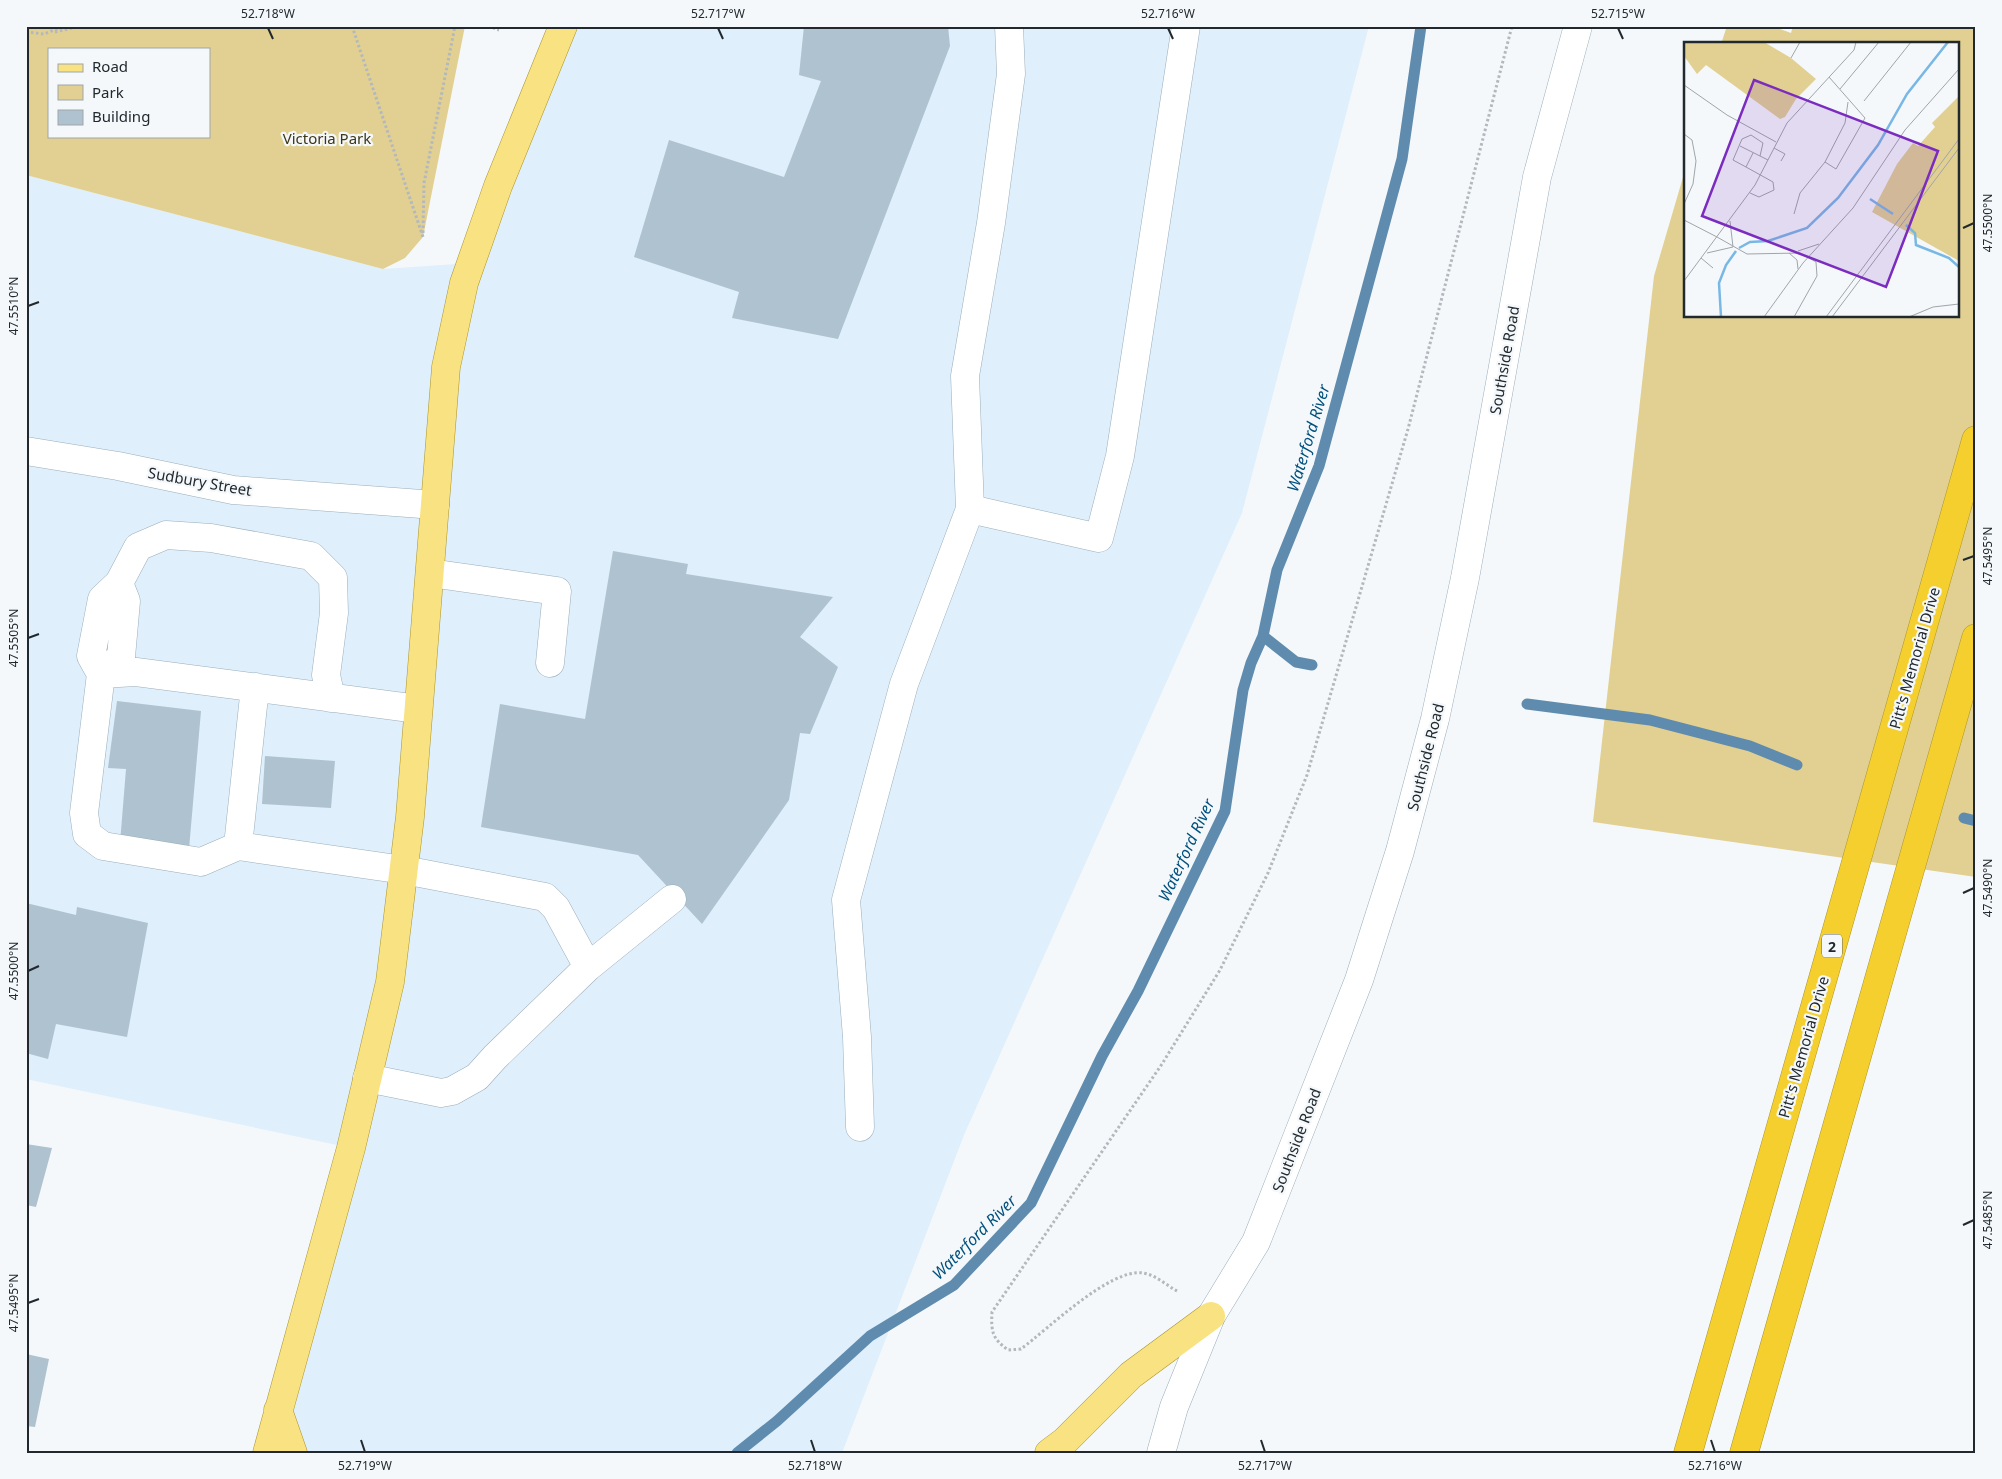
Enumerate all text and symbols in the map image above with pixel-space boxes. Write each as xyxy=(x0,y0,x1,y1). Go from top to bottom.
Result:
text: 52.718°W xyxy=(241,5,295,22)
text: 52.717°W xyxy=(691,5,745,22)
text: 52.716°W xyxy=(1141,5,1195,22)
text: 52.715°W xyxy=(1591,5,1645,22)
inset map xyxy=(1684,42,1960,318)
legend xyxy=(48,48,210,138)
text: Road xyxy=(92,56,128,76)
text: Park xyxy=(92,82,124,102)
text: Building xyxy=(92,106,150,126)
park label: Victoria Park xyxy=(283,128,371,148)
text: 47.5500°N xyxy=(1979,194,1996,252)
text: 47.5510°N xyxy=(5,277,22,335)
street label: Southside Road xyxy=(1485,304,1523,416)
water label: Waterford River xyxy=(1281,381,1335,494)
street label: Sudbury Street xyxy=(147,462,254,500)
text: 47.5495°N xyxy=(1979,527,1996,585)
street label: Pitt's Memorial Drive xyxy=(1884,585,1944,731)
text: 47.5505°N xyxy=(5,609,22,667)
street label: Southside Road xyxy=(1402,701,1448,813)
water label: Waterford River xyxy=(1153,795,1220,905)
text: 47.5490°N xyxy=(1979,859,1996,917)
road number: 2 xyxy=(1822,934,1842,958)
text: 47.5500°N xyxy=(5,942,22,1000)
street label: Pitt's Memorial Drive xyxy=(1773,974,1833,1120)
street label: Southside Road xyxy=(1267,1085,1325,1195)
water label: Waterford River xyxy=(927,1190,1021,1284)
text: 47.5485°N xyxy=(1979,1191,1996,1249)
text: 47.5495°N xyxy=(5,1274,22,1332)
text: 52.719°W xyxy=(338,1457,392,1474)
text: 52.718°W xyxy=(788,1457,842,1474)
text: 52.717°W xyxy=(1238,1457,1292,1474)
text: 52.716°W xyxy=(1688,1457,1742,1474)

